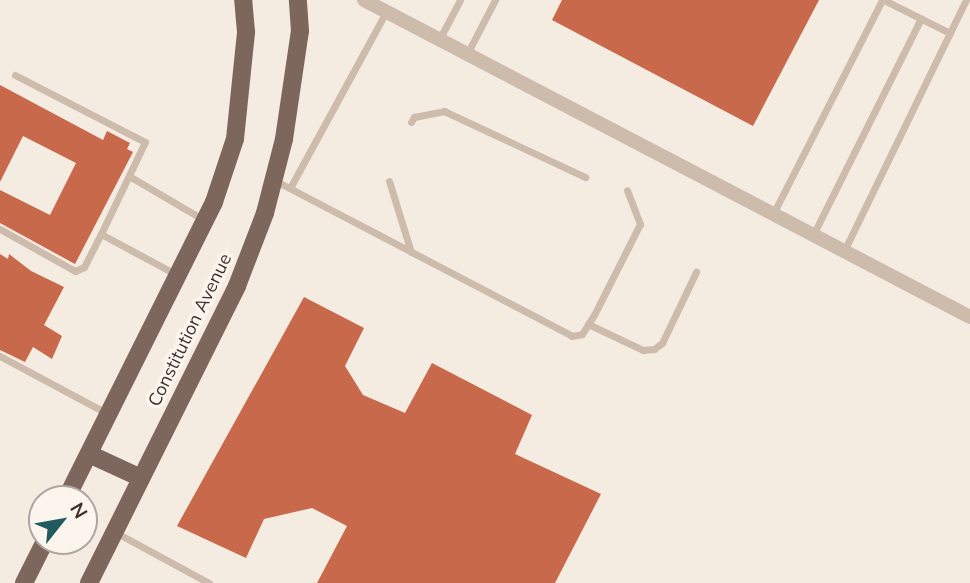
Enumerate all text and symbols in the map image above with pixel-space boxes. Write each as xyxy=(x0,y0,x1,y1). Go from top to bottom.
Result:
street label: Constitution Avenue xyxy=(144,250,236,410)
north arrow xyxy=(28,485,98,555)
text: N xyxy=(65,498,93,523)

